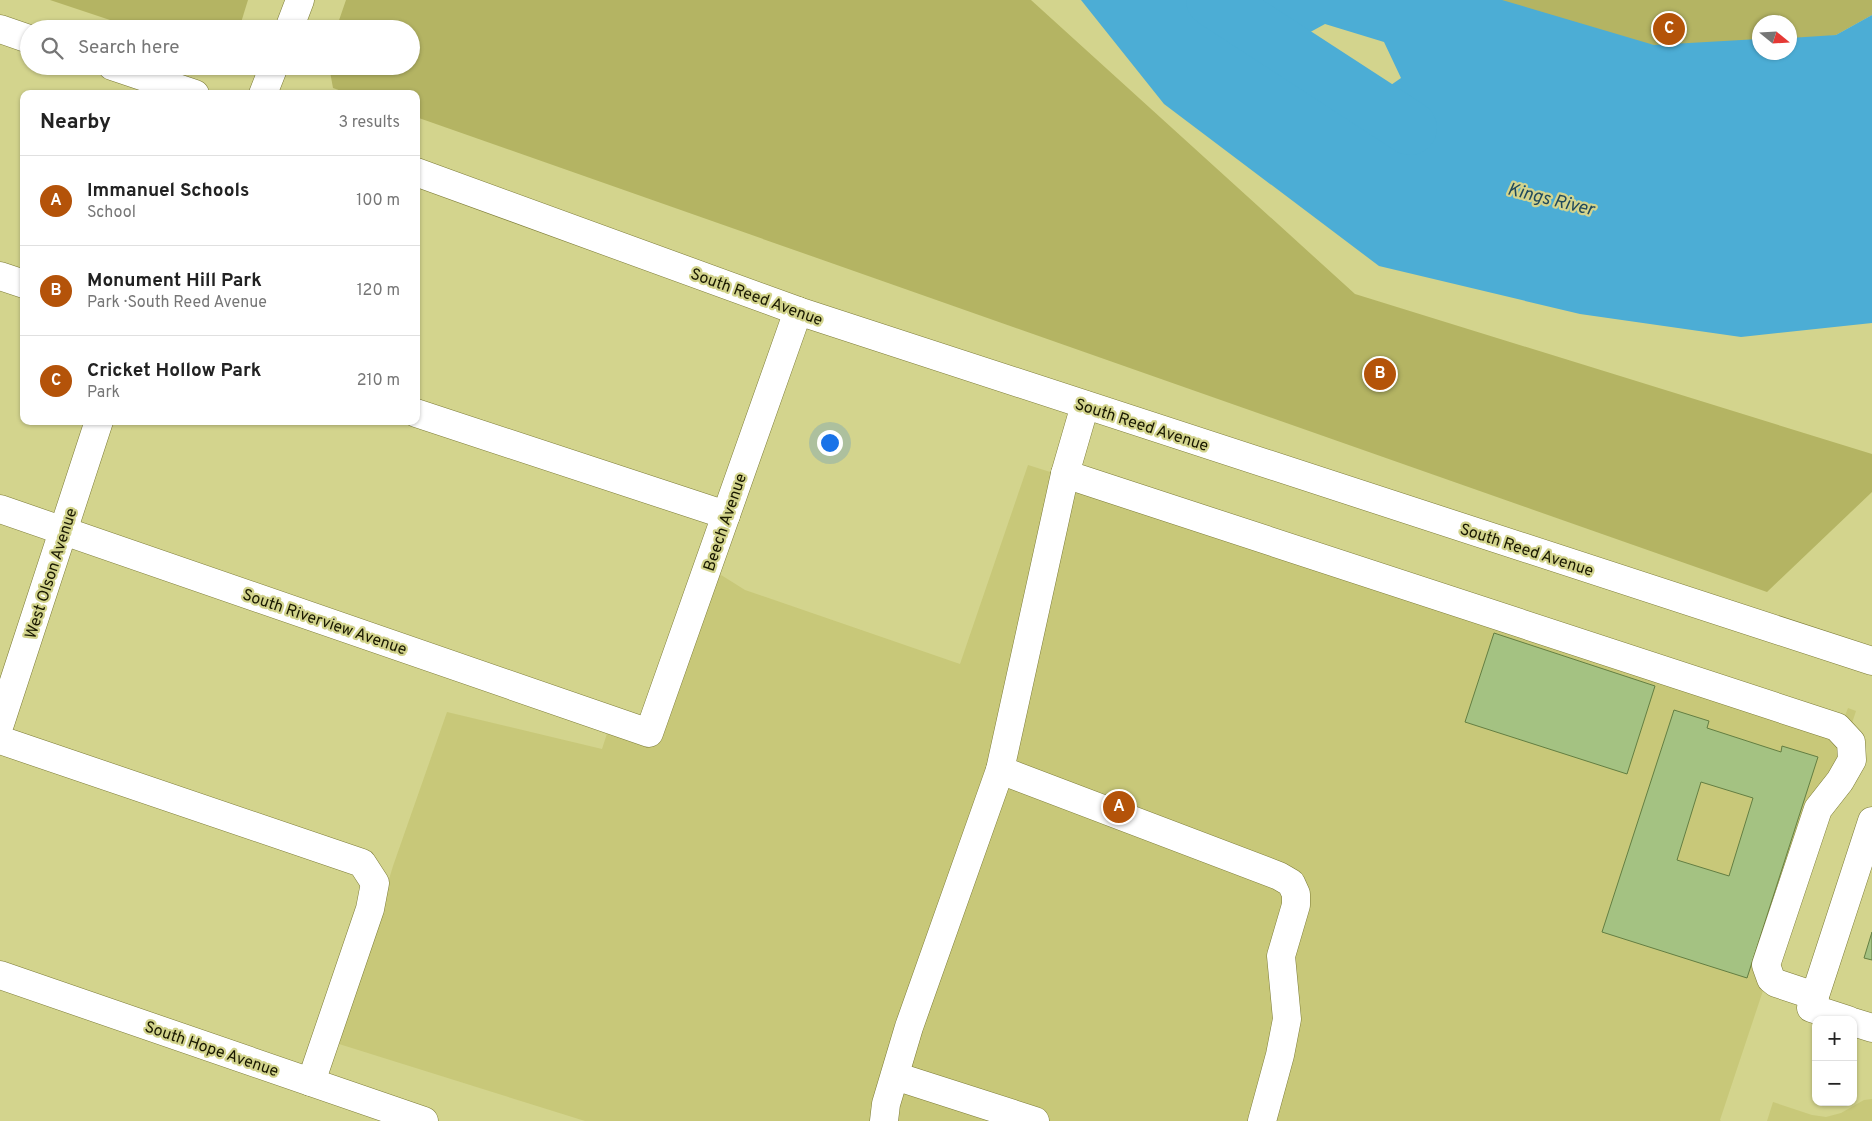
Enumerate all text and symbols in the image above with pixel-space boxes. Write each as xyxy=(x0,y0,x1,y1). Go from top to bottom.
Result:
pin: C xyxy=(1653,10,1685,48)
north arrow xyxy=(1752,15,1797,60)
search box xyxy=(20,20,420,75)
icon: search xyxy=(38,34,66,62)
text: Search here xyxy=(78,36,180,60)
text: Nearby xyxy=(40,109,111,136)
text: 3 results xyxy=(338,113,400,133)
text: Immanuel Schools xyxy=(87,179,249,203)
water label: Kings River xyxy=(1505,179,1598,223)
text: A xyxy=(50,191,62,211)
text: 100 m xyxy=(356,191,400,211)
text: School xyxy=(87,203,136,223)
street label: South Reed Avenue xyxy=(687,265,825,331)
text: Monument Hill Park xyxy=(87,269,262,293)
text: B xyxy=(50,281,62,301)
text: 120 m xyxy=(357,281,400,301)
text: Park · South Reed Avenue xyxy=(87,293,267,313)
pin: B xyxy=(1364,355,1396,393)
text: Cricket Hollow Park xyxy=(87,359,261,383)
text: C xyxy=(51,371,61,391)
text: 210 m xyxy=(357,371,400,391)
text: Park xyxy=(87,383,120,403)
street label: South Reed Avenue xyxy=(1072,395,1211,457)
your location xyxy=(817,430,843,456)
street label: Beech Avenue xyxy=(700,471,752,574)
street label: West Olson Avenue xyxy=(21,506,82,642)
street label: South Reed Avenue xyxy=(1457,520,1596,582)
street label: South Riverview Avenue xyxy=(240,585,409,660)
pin: A xyxy=(1103,788,1135,826)
map controls xyxy=(1812,1016,1857,1106)
button: + xyxy=(1812,1016,1857,1061)
street label: South Hope Avenue xyxy=(142,1018,281,1082)
button: − xyxy=(1812,1061,1857,1106)

